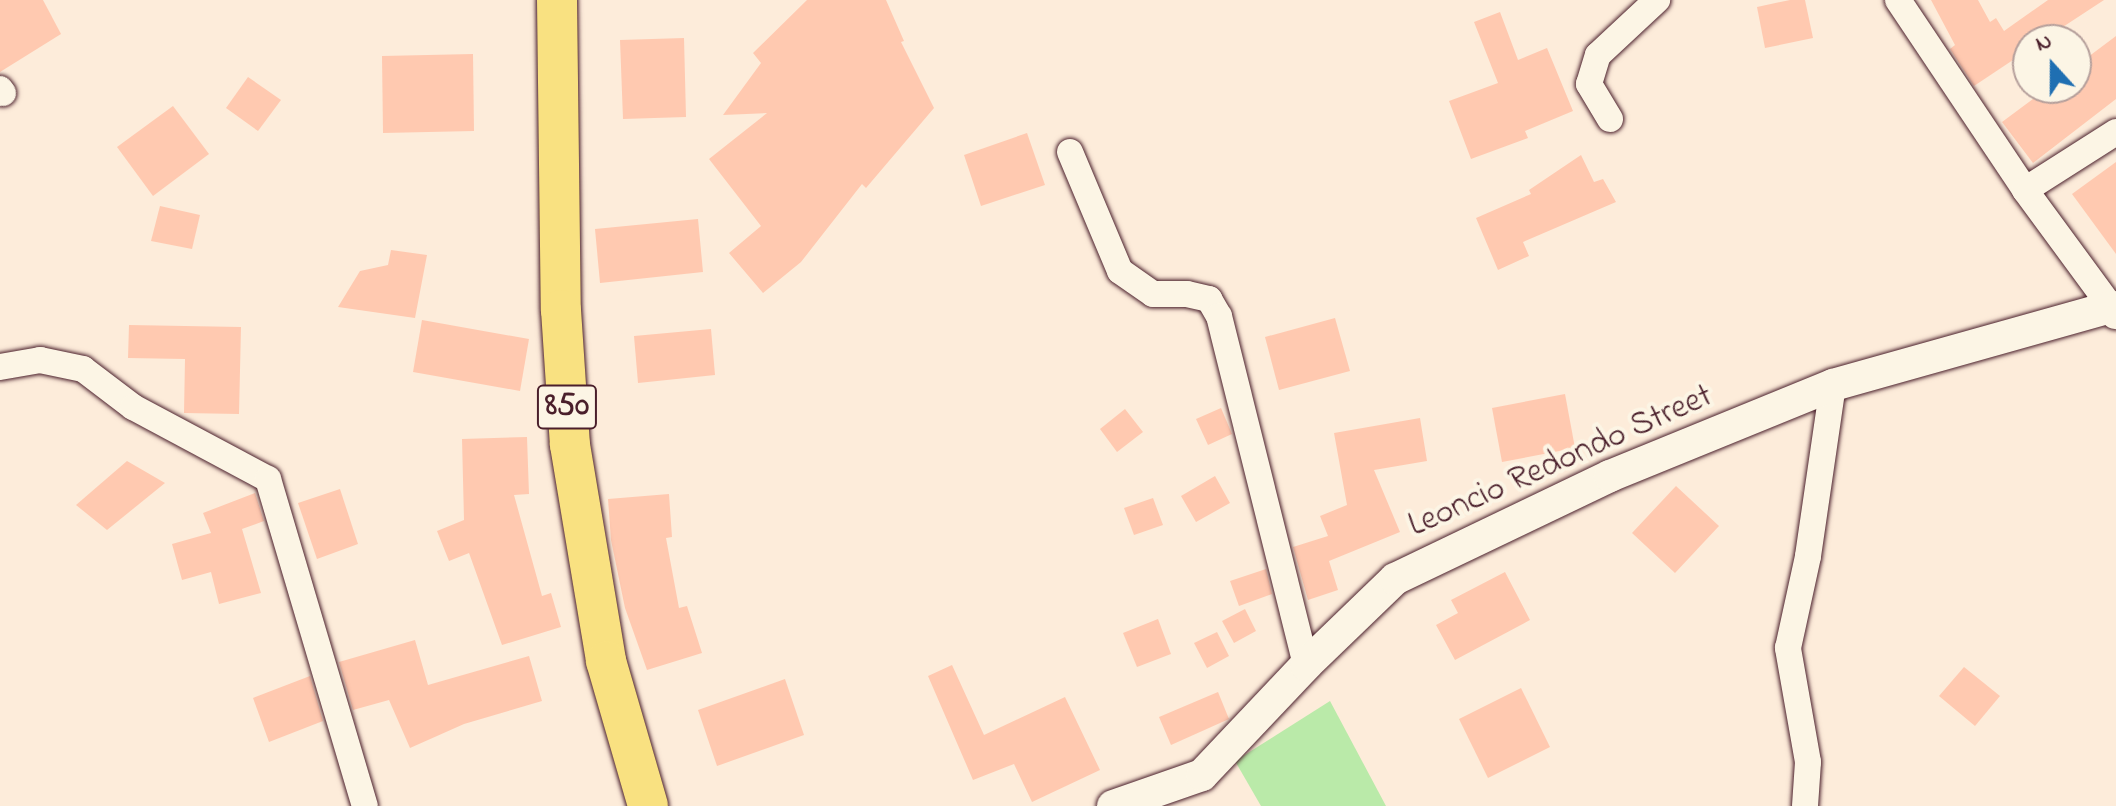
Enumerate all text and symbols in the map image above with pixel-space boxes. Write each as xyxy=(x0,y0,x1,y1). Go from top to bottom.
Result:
north arrow xyxy=(2012,24,2092,104)
text: N xyxy=(2031,26,2057,61)
street label: Leoncio Redondo Street xyxy=(1403,377,1719,547)
road number: 850 xyxy=(535,379,599,435)

